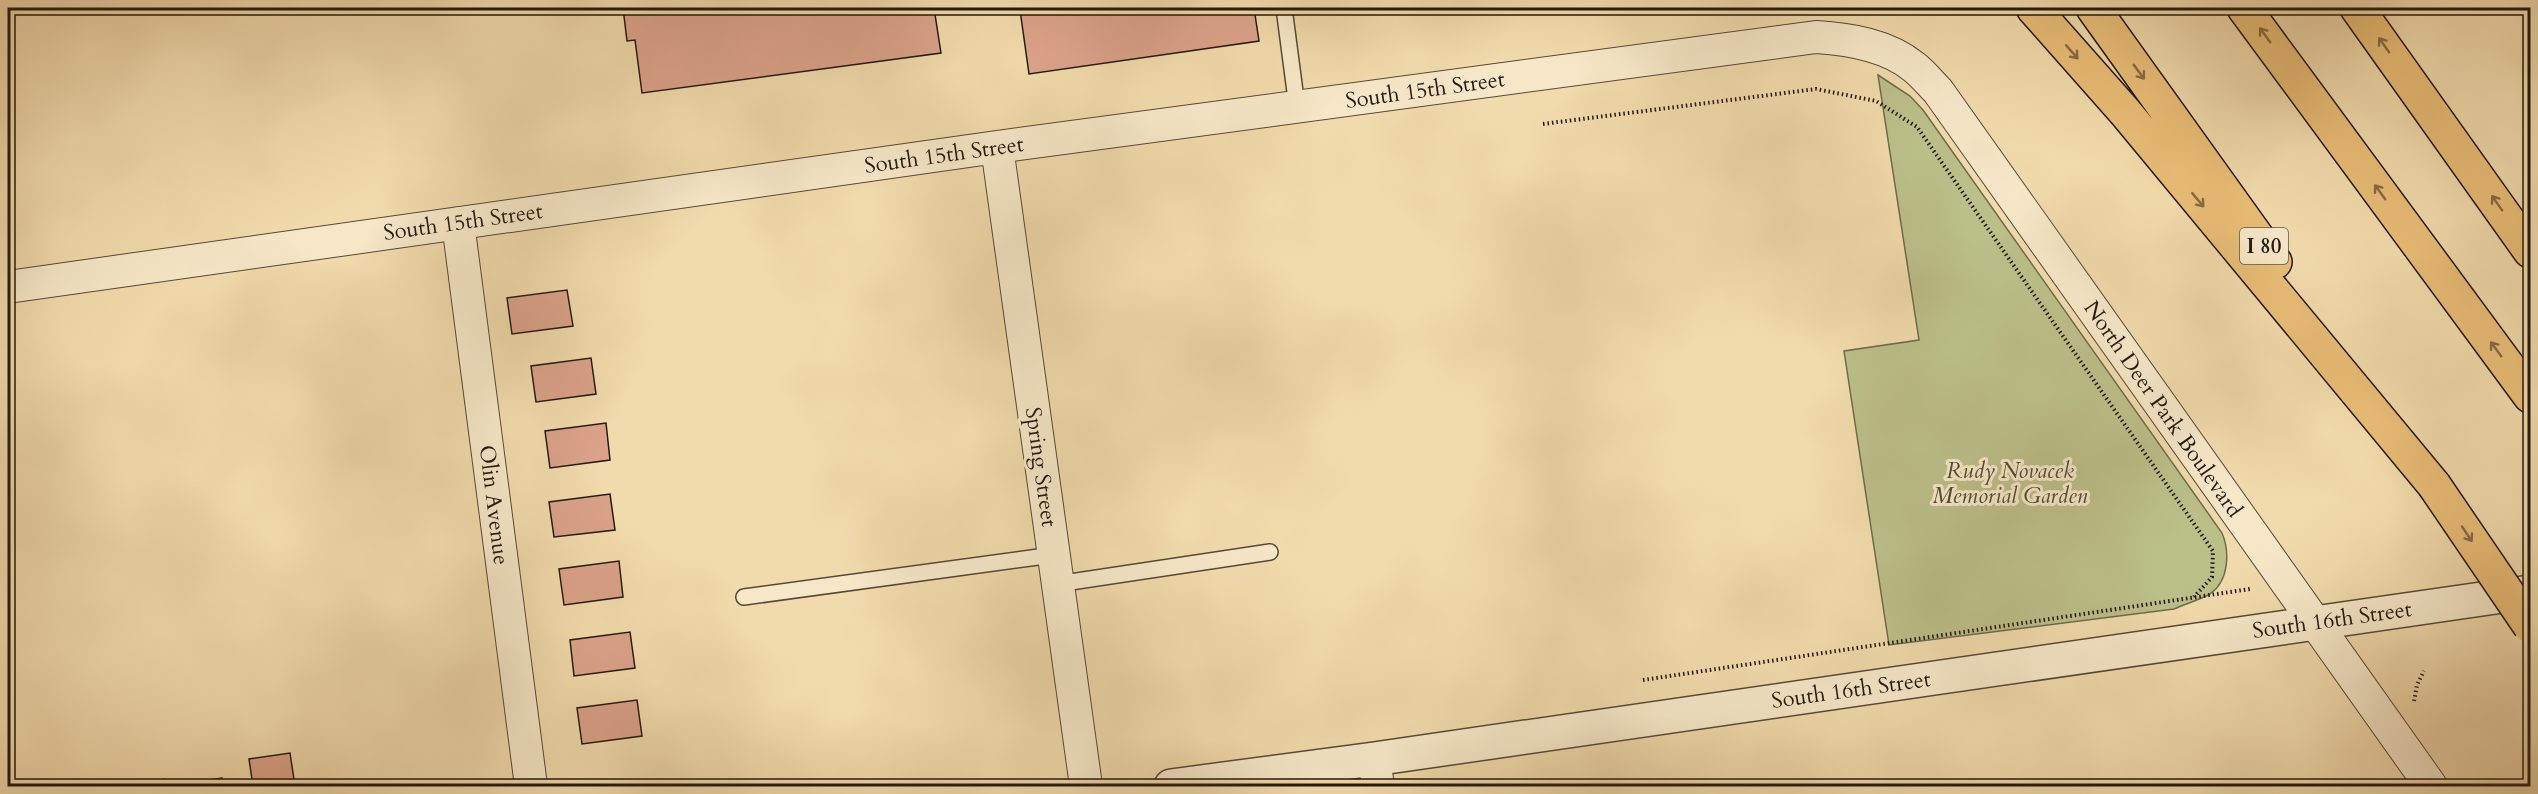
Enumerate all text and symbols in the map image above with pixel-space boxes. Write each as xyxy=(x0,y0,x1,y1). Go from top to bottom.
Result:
one-way arrow xyxy=(2258,27,2271,43)
one-way arrow xyxy=(2377,37,2390,53)
one-way arrow xyxy=(2065,44,2079,59)
street label: South 15th Street xyxy=(1344,64,1507,116)
one-way arrow xyxy=(2133,64,2145,80)
street label: South 15th Street xyxy=(863,129,1026,181)
one-way arrow xyxy=(2374,184,2387,200)
one-way arrow xyxy=(2191,192,2205,207)
street label: South 15th Street xyxy=(382,196,545,248)
one-way arrow xyxy=(2491,196,2503,212)
road number: I 80 xyxy=(2240,228,2288,264)
street label: North Deer Park Boulevard xyxy=(2077,295,2250,524)
one-way arrow xyxy=(2490,341,2502,357)
street label: Spring Street xyxy=(1018,405,1064,529)
street label: Olin Avenue xyxy=(472,443,516,567)
park label: Rudy Novacek Memorial Garden xyxy=(1932,456,2088,511)
one-way arrow xyxy=(2461,525,2473,541)
street label: South 16th Street xyxy=(2251,594,2414,646)
street label: South 16th Street xyxy=(1770,664,1933,716)

